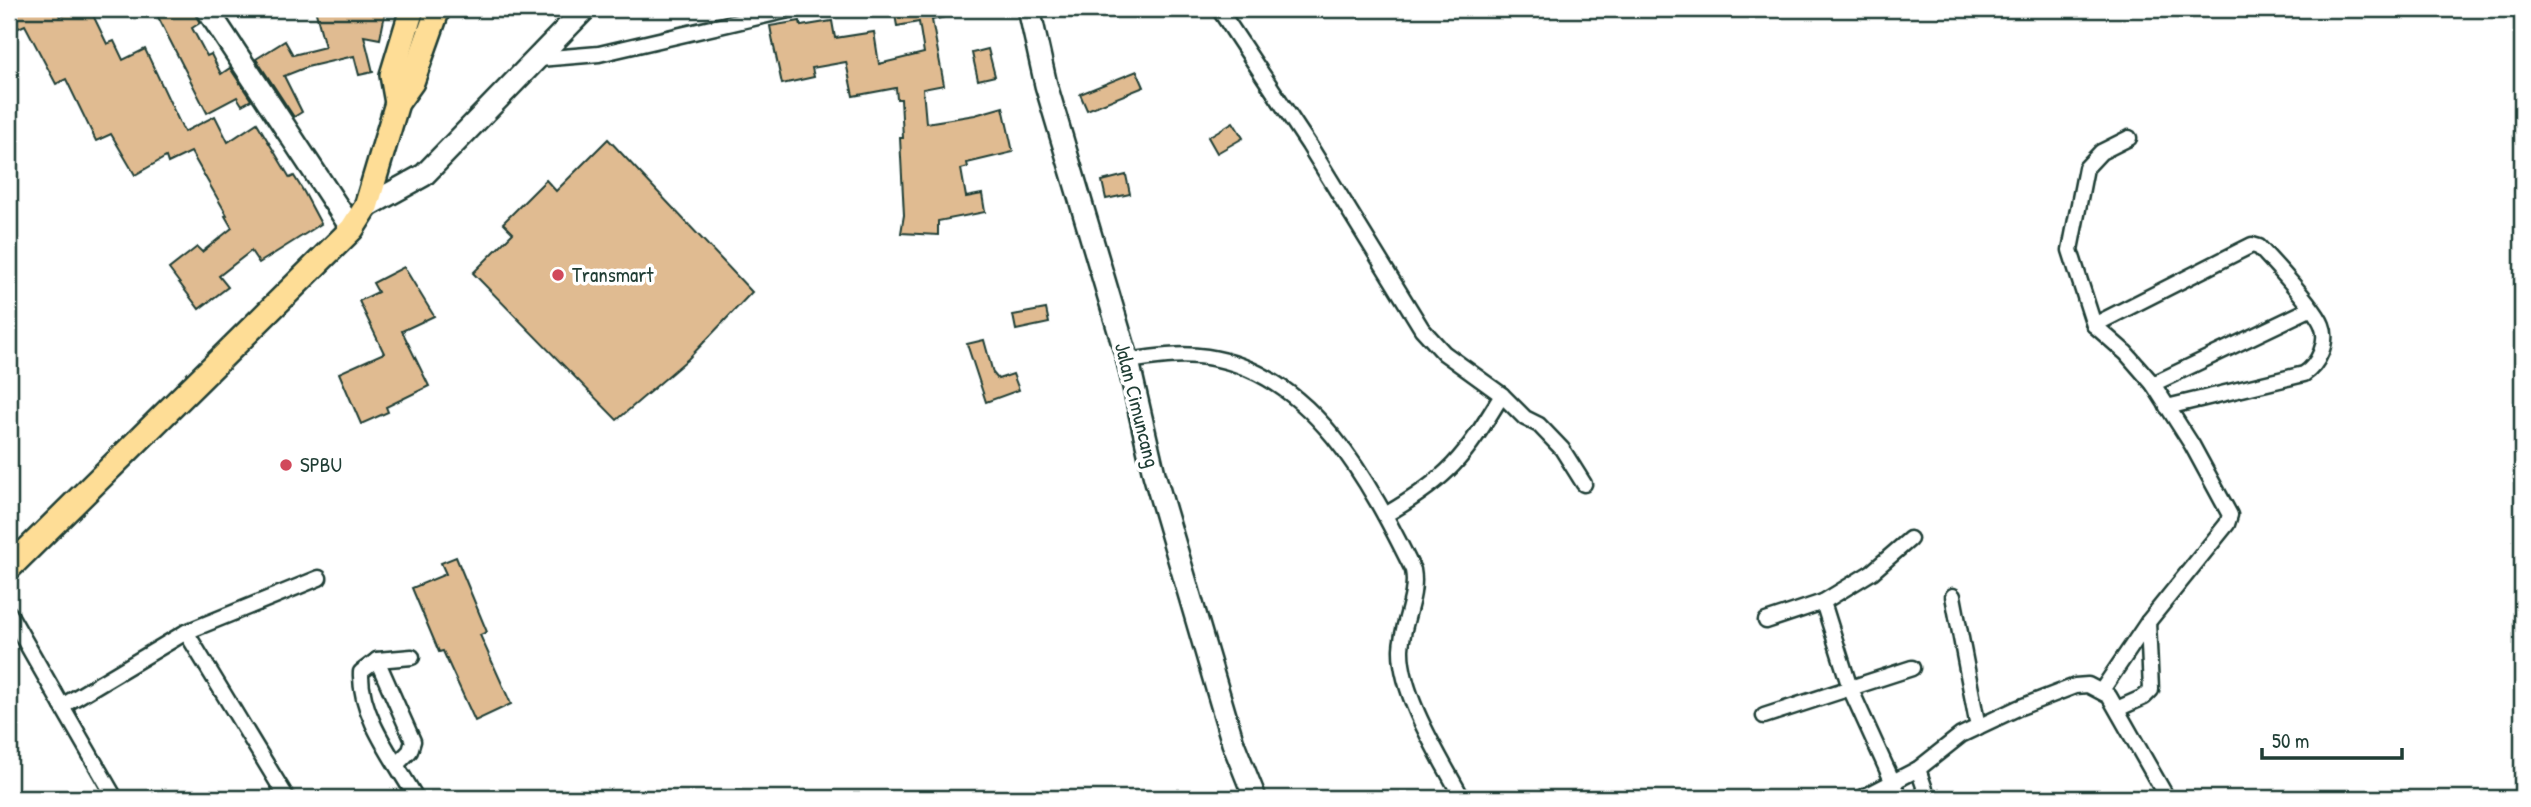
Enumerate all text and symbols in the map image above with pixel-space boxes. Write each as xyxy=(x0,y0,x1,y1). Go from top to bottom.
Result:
place label: Transmart xyxy=(572,260,654,289)
marker: Transmart xyxy=(550,267,566,283)
street label: Jalan Cimuncang xyxy=(1108,339,1167,470)
place label: SPBU xyxy=(300,450,342,479)
marker: SPBU xyxy=(278,457,294,473)
scale bar xyxy=(2262,716,2402,760)
text: 50 m xyxy=(2272,726,2309,755)

